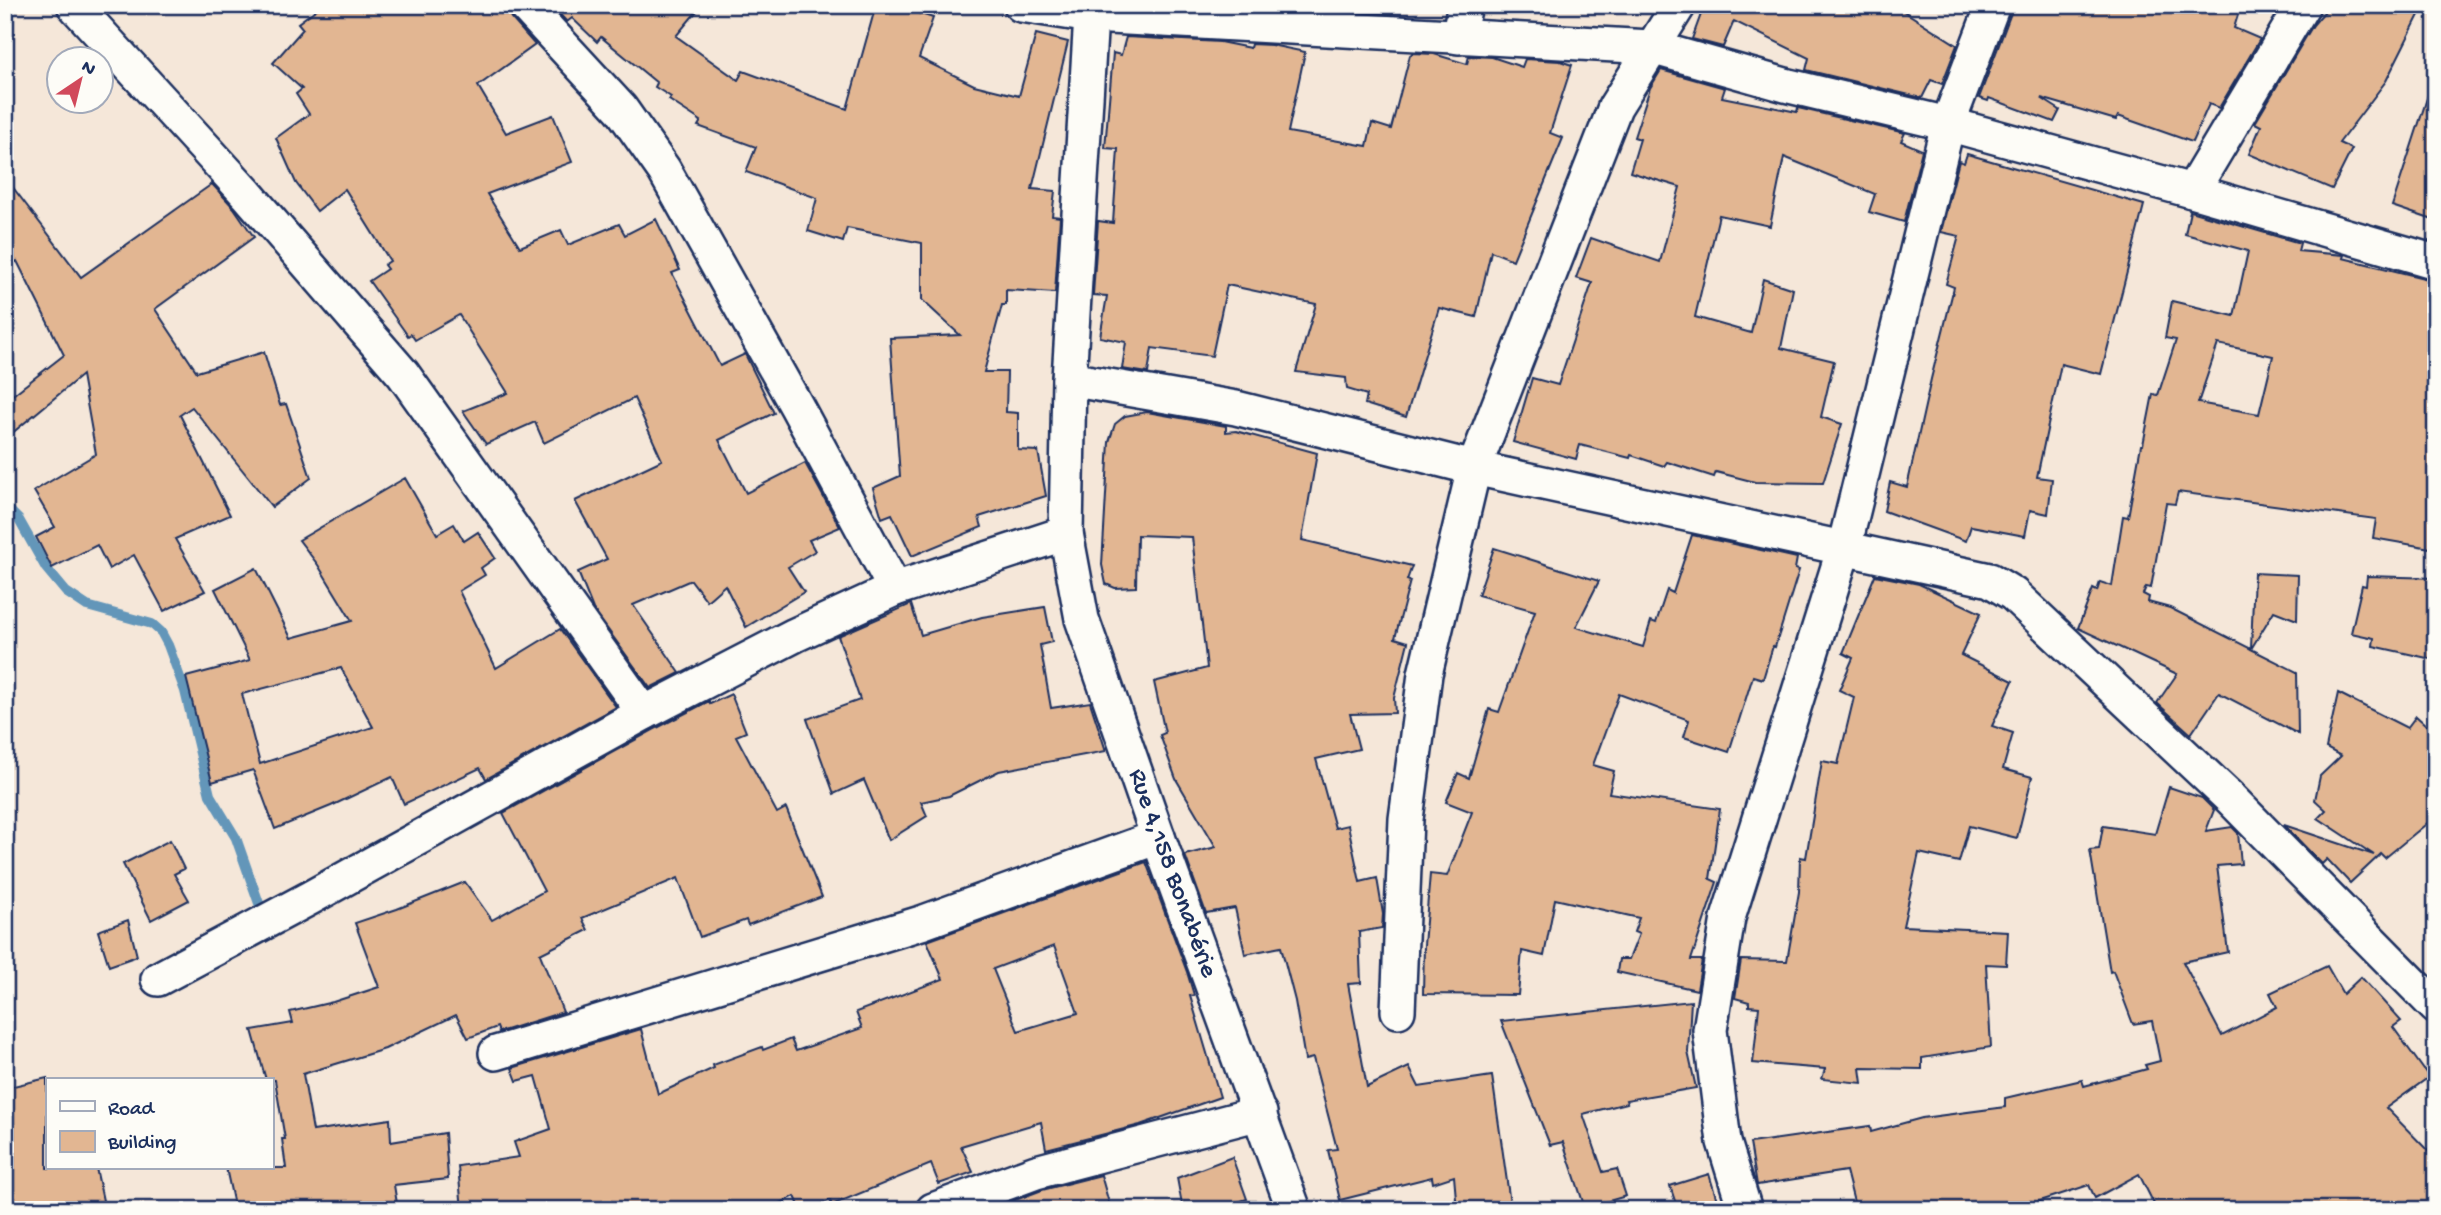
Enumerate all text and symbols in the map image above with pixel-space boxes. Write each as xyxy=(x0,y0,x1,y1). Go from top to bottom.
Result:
north arrow xyxy=(46,46,116,116)
text: N xyxy=(76,56,99,82)
street label: Rue 4,158 Bonabérie xyxy=(1120,765,1224,983)
legend xyxy=(46,1078,273,1170)
text: Road xyxy=(108,1098,156,1123)
text: Building xyxy=(107,1132,177,1157)

